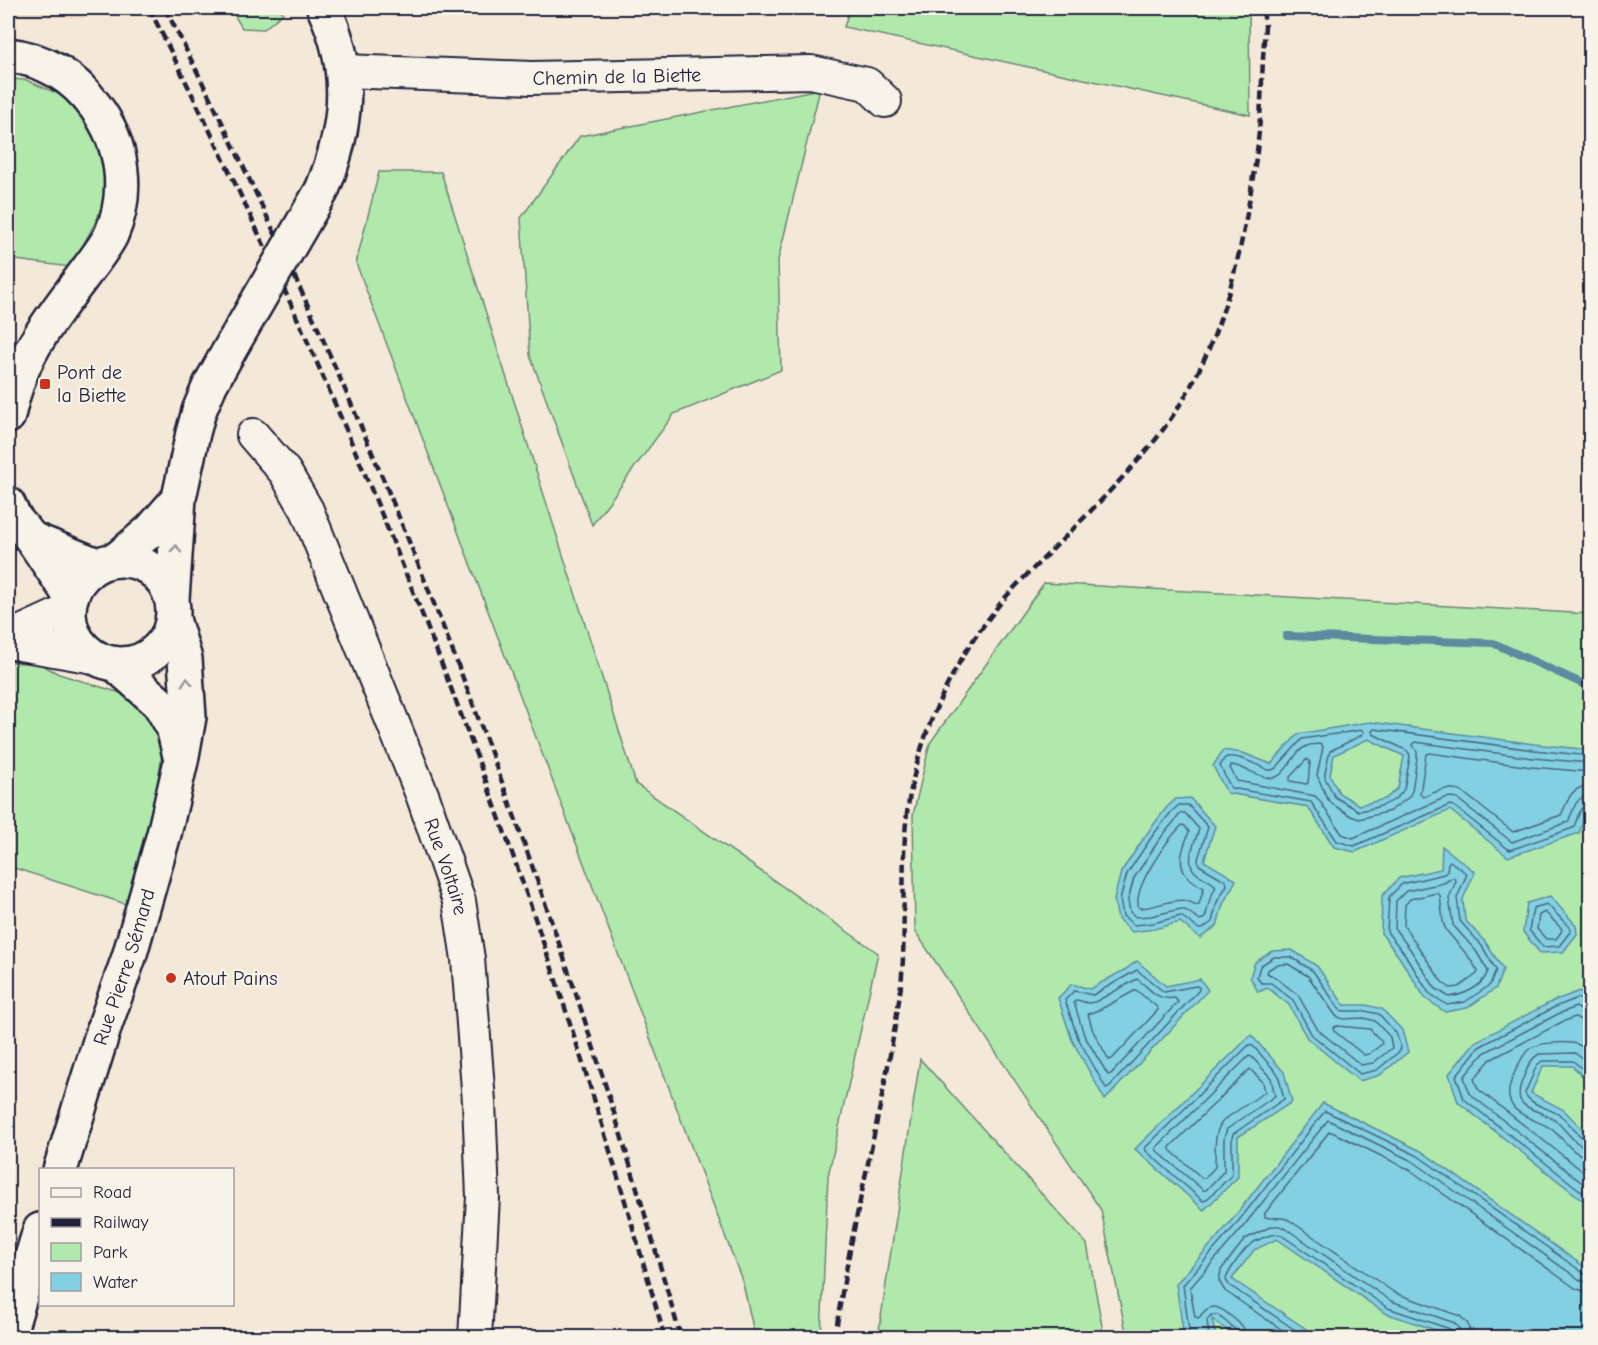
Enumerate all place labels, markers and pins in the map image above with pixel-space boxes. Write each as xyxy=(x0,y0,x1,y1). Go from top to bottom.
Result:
place label: Pont de la Biette xyxy=(57,361,126,407)
marker: Pont de la Biette xyxy=(38,377,52,391)
place label: Atout Pains xyxy=(183,967,278,990)
marker: Atout Pains xyxy=(164,971,178,985)

